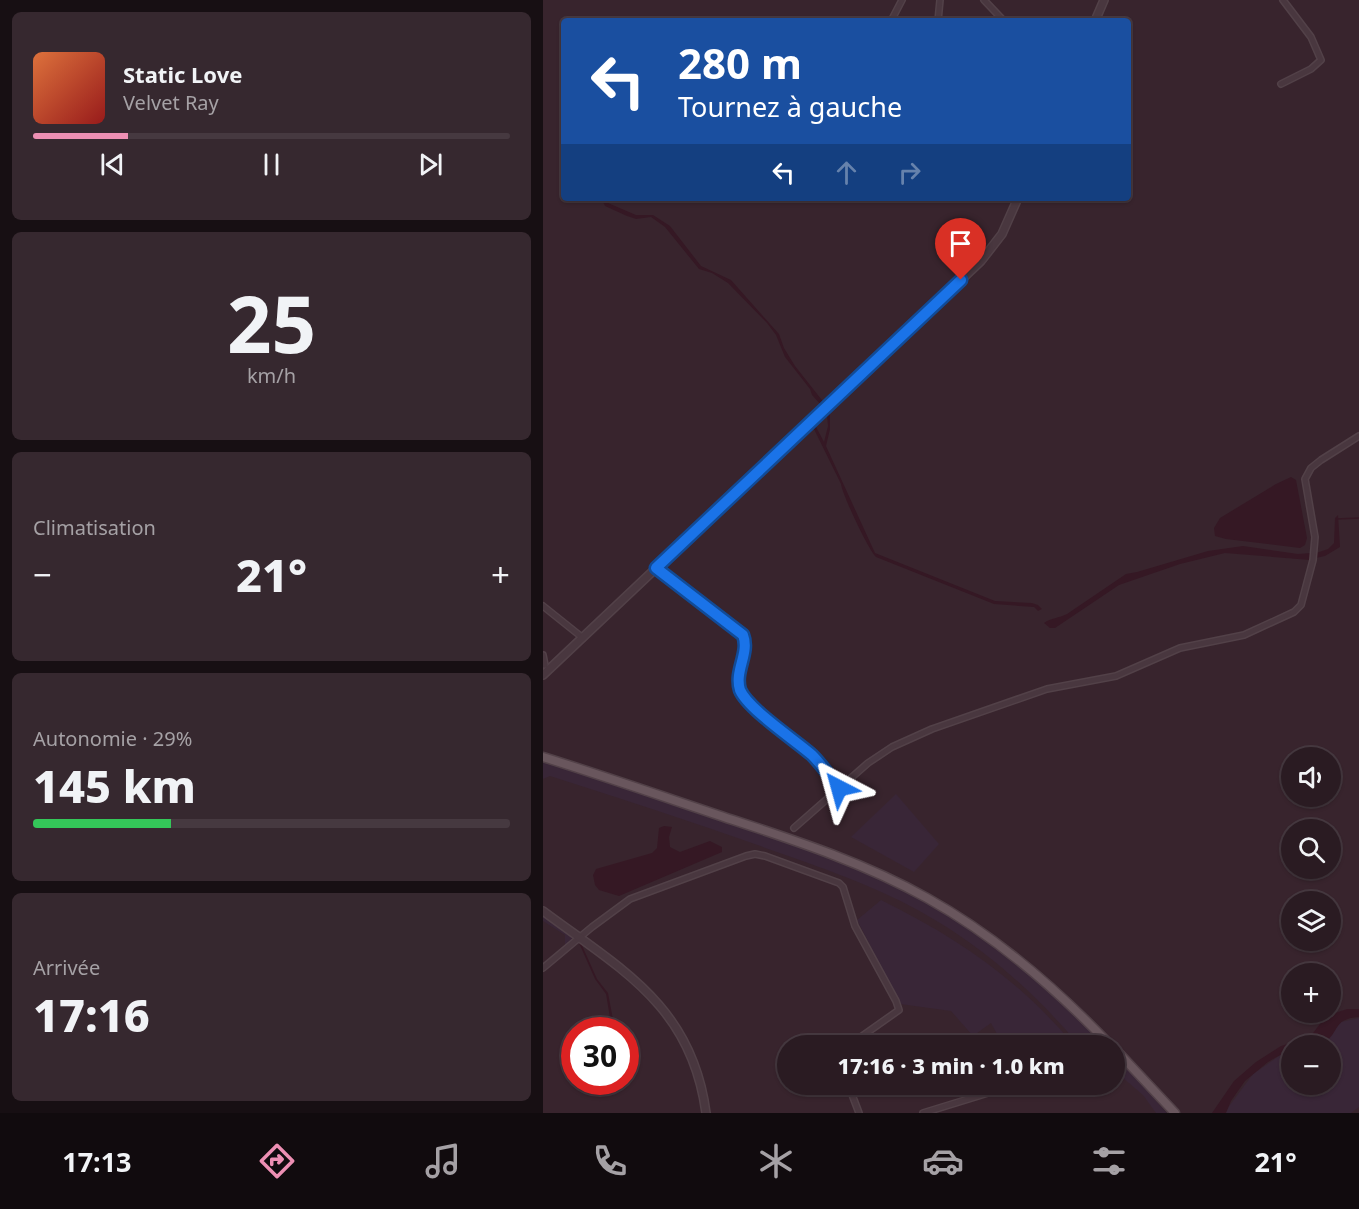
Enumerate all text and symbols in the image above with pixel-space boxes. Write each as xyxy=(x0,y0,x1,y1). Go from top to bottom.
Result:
text: 280 m xyxy=(678,34,802,91)
icon: left xyxy=(579,42,657,120)
text: Static Love xyxy=(123,59,242,89)
text: Tournez à gauche xyxy=(678,88,902,125)
text: Velvet Ray xyxy=(123,89,219,116)
icon: previous xyxy=(96,148,129,181)
icon: pause xyxy=(255,148,288,181)
icon: next xyxy=(414,148,447,181)
icon: left xyxy=(767,156,800,189)
icon: ahead xyxy=(830,156,863,189)
icon: right xyxy=(893,156,926,189)
pin xyxy=(935,218,986,280)
icon: arrive xyxy=(944,227,977,260)
text: 25 xyxy=(227,270,316,376)
text: km/h xyxy=(247,362,296,389)
text: Climatisation xyxy=(33,514,156,541)
text: 21° xyxy=(236,544,307,605)
text: − xyxy=(33,552,52,597)
text: + xyxy=(491,552,510,597)
text: Autonomie · 29% xyxy=(33,725,192,752)
map controls xyxy=(1281,747,1341,1095)
button: sound xyxy=(1281,747,1341,807)
text: 145 km xyxy=(33,755,196,816)
position arrow xyxy=(807,756,871,820)
button: search xyxy=(1281,819,1341,879)
button: layers xyxy=(1281,891,1341,951)
text: Arrivée xyxy=(33,954,100,981)
button: + xyxy=(1281,963,1341,1023)
text: 17:16 xyxy=(33,984,150,1045)
speed limit sign: 30 xyxy=(561,1017,639,1095)
button: − xyxy=(1281,1035,1341,1095)
text: 17:16 · 3 min · 1.0 km xyxy=(837,1050,1065,1080)
icon: directions xyxy=(256,1140,298,1182)
icon: music xyxy=(422,1140,464,1182)
icon: phone xyxy=(589,1140,631,1182)
icon: climate xyxy=(755,1140,797,1182)
icon: car xyxy=(922,1140,964,1182)
icon: filters xyxy=(1088,1140,1130,1182)
text: 17:13 xyxy=(62,1143,132,1180)
text: 21° xyxy=(1254,1143,1297,1180)

